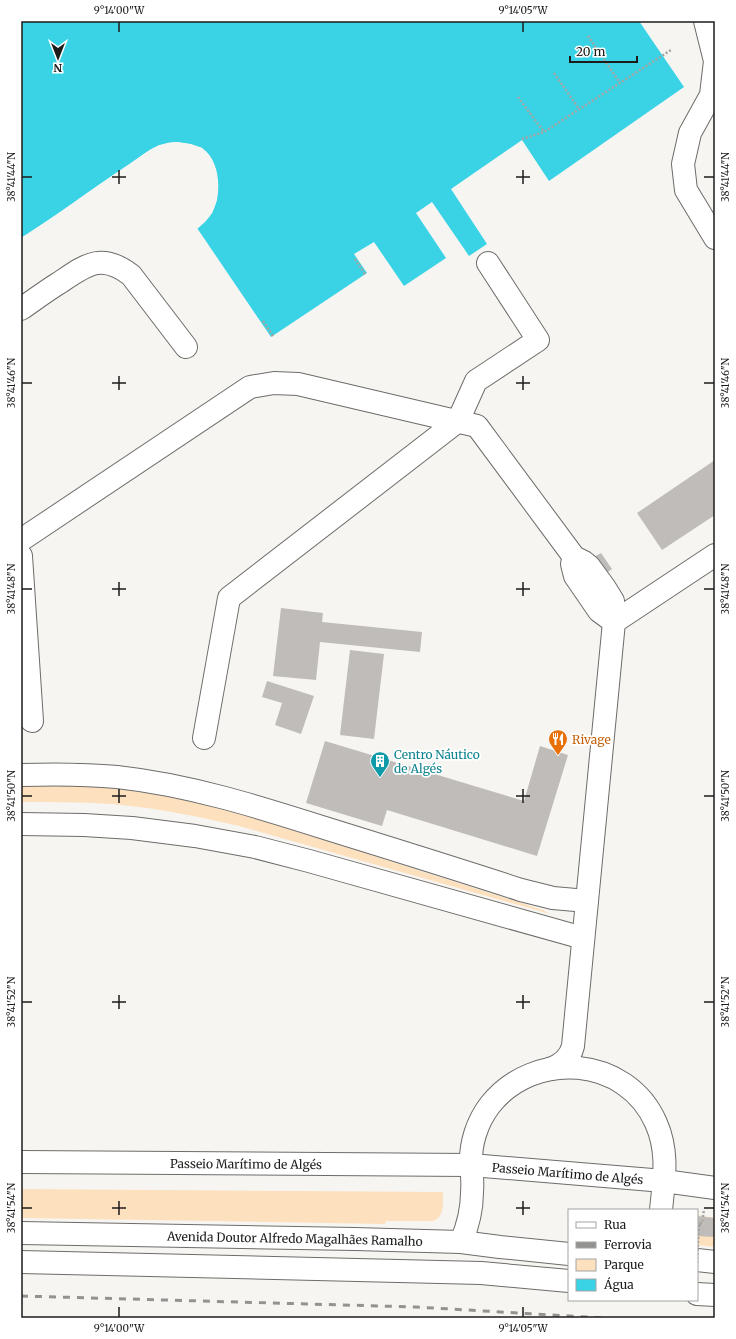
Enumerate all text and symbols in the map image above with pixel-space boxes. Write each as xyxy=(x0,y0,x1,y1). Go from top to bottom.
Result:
text: 9°14'00"W xyxy=(94,4,145,17)
text: 9°14'05"W xyxy=(498,4,549,17)
north arrow xyxy=(38,38,78,78)
scale bar xyxy=(570,38,637,64)
text: 20 m xyxy=(576,44,605,59)
text: N xyxy=(53,61,62,75)
text: 38°41'44"N xyxy=(5,152,18,202)
text: 38°41'44"N xyxy=(719,152,732,202)
text: 38°41'46"N xyxy=(5,358,18,408)
text: 38°41'46"N xyxy=(719,358,732,408)
text: 38°41'48"N xyxy=(5,563,18,614)
text: 38°41'48"N xyxy=(719,563,732,614)
restaurant icon: Rivage xyxy=(547,728,569,756)
place label: Rivage xyxy=(572,732,611,747)
place label: Centro Náutico de Algés xyxy=(394,747,480,776)
building icon: Centro Náutico de Algés xyxy=(369,750,391,778)
text: 38°41'50"N xyxy=(5,770,18,822)
text: 38°41'50"N xyxy=(719,770,732,822)
text: 38°41'52"N xyxy=(5,976,18,1027)
text: 38°41'52"N xyxy=(719,976,732,1027)
street label: Passeio Marítimo de Algés xyxy=(170,1155,322,1172)
street label: Passeio Marítimo de Algés xyxy=(491,1159,644,1187)
text: 38°41'54"N xyxy=(5,1182,18,1233)
text: 38°41'54"N xyxy=(719,1182,732,1233)
legend xyxy=(568,1209,698,1301)
text: Rua xyxy=(604,1217,627,1232)
street label: Avenida Doutor Alfredo Magalhães Ramalho xyxy=(166,1228,423,1248)
text: Ferrovia xyxy=(604,1237,652,1252)
text: Parque xyxy=(604,1257,644,1272)
text: Água xyxy=(603,1277,634,1292)
text: 9°14'00"W xyxy=(94,1322,145,1335)
text: 9°14'05"W xyxy=(498,1322,549,1335)

